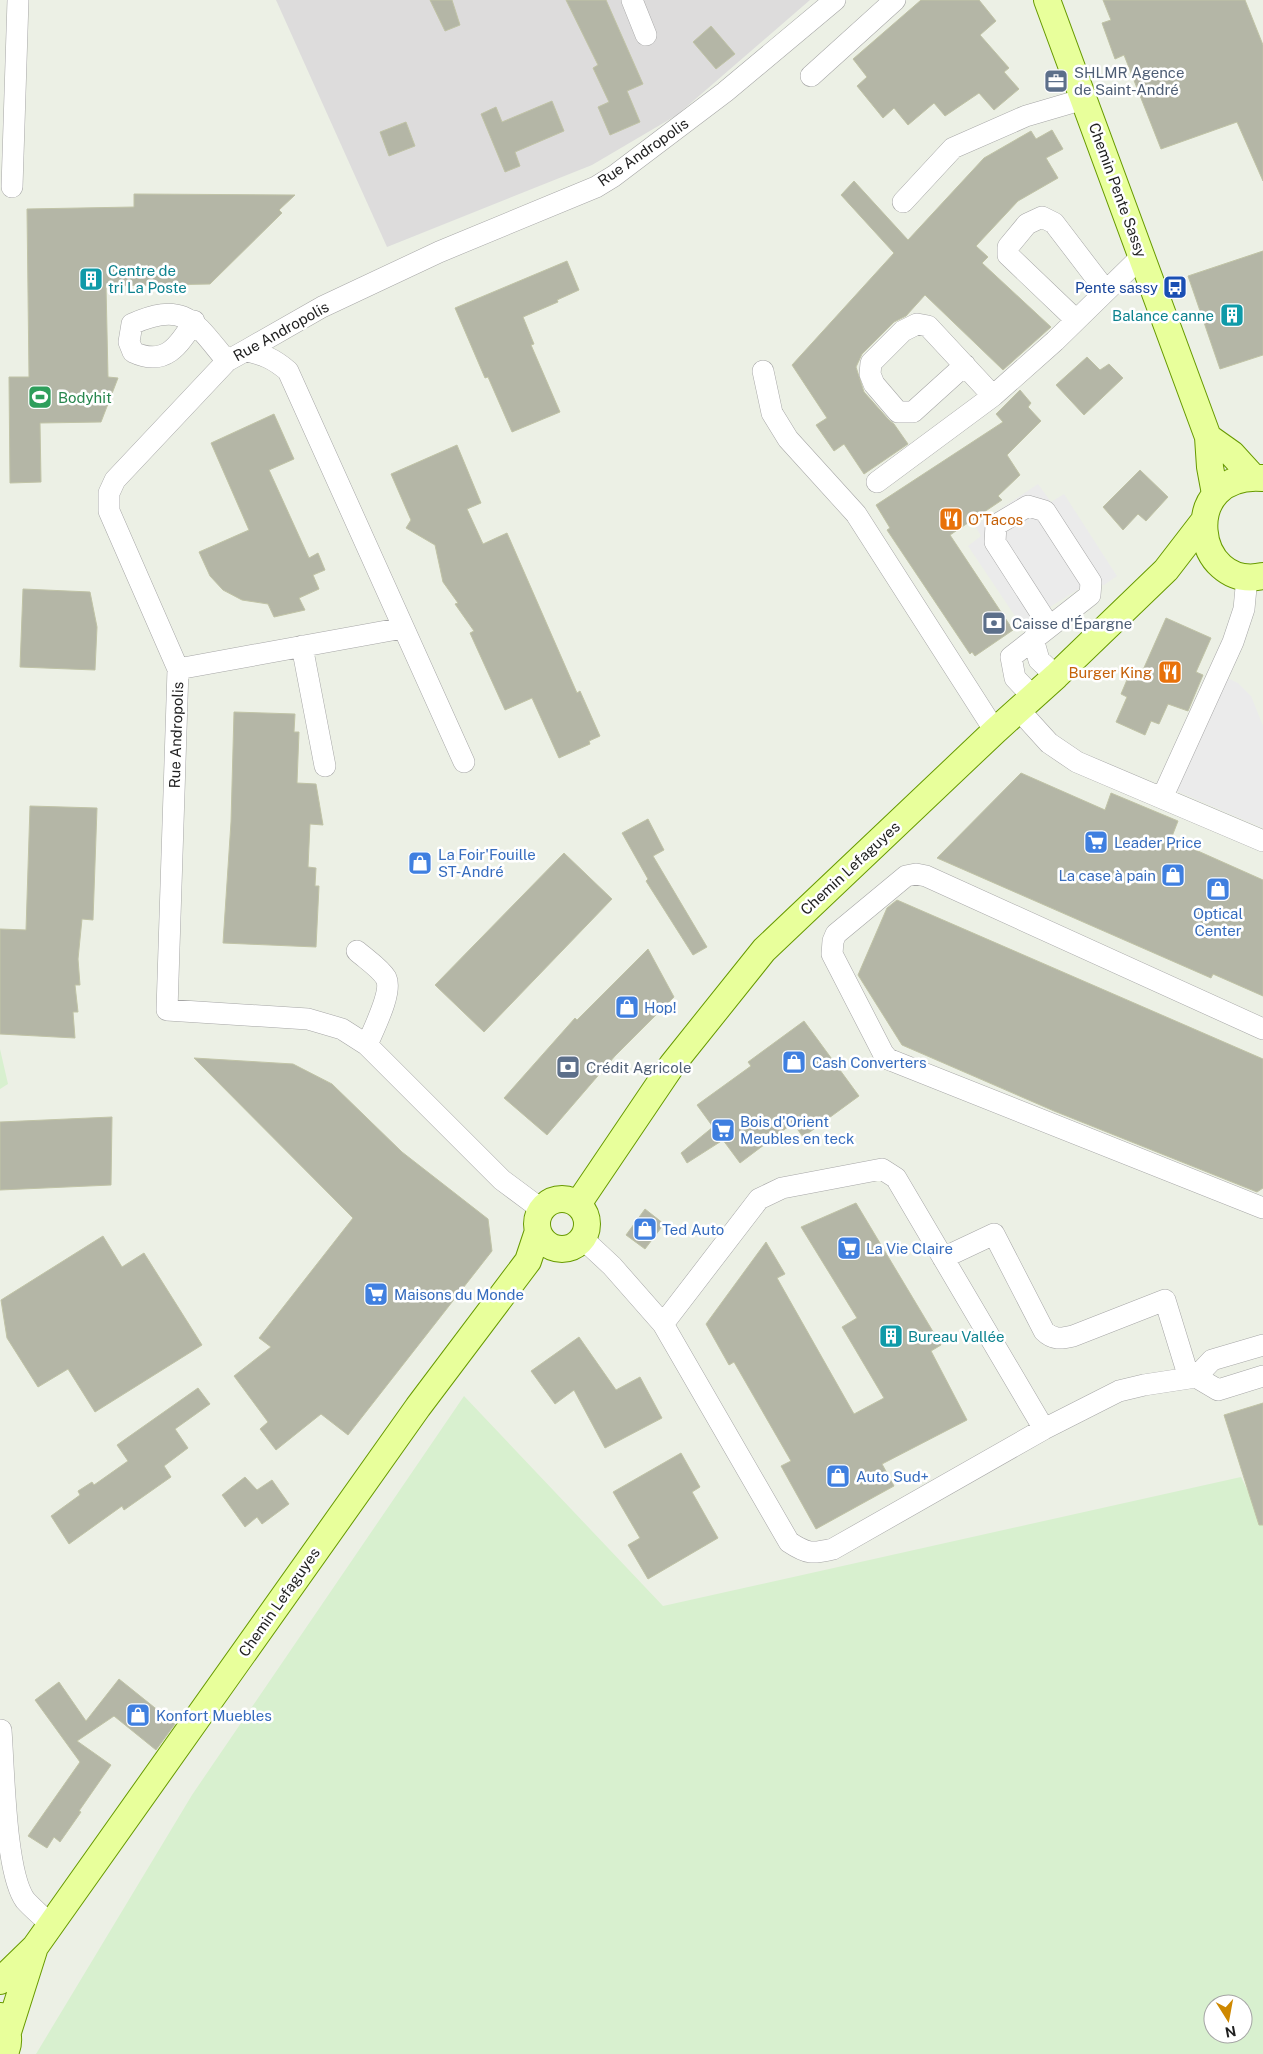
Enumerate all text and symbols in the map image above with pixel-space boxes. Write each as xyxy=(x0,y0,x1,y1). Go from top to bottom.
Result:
place label: SHLMR Agence de Saint-André xyxy=(1074,64,1184,98)
office icon: SHLMR Agence de Saint-André xyxy=(1043,68,1069,94)
street label: Rue Andropolis xyxy=(594,114,692,190)
street label: Chemin Pente Sassy xyxy=(1086,120,1150,260)
place label: Centre de tri La Poste xyxy=(108,262,187,296)
building icon: Centre de tri La Poste xyxy=(78,266,104,292)
bus stop icon: Pente sassy xyxy=(1162,274,1188,300)
place label: Pente sassy xyxy=(1075,279,1158,296)
street label: Rue Andropolis xyxy=(230,298,332,364)
building icon: Balance canne xyxy=(1219,302,1245,328)
place label: Balance canne xyxy=(1112,307,1214,324)
sports icon: Bodyhit xyxy=(27,384,53,410)
place label: Bodyhit xyxy=(58,389,112,406)
restaurant icon: O'Tacos xyxy=(938,506,964,532)
place label: O'Tacos xyxy=(968,511,1023,528)
bank icon: Caisse d'Épargne xyxy=(981,610,1007,636)
place label: Caisse d'Épargne xyxy=(1012,615,1132,632)
restaurant icon: Burger King xyxy=(1157,659,1183,685)
place label: Burger King xyxy=(1068,664,1152,681)
street label: Rue Andropolis xyxy=(166,681,186,789)
street label: Chemin Lefaguyes xyxy=(797,818,903,918)
supermarket icon: Leader Price xyxy=(1083,829,1109,855)
place label: Leader Price xyxy=(1114,834,1202,851)
place label: La Foir'Fouille ST-André xyxy=(438,846,536,880)
shop icon: La Foir'Fouille ST-André xyxy=(407,850,433,876)
shop icon: La case à pain xyxy=(1160,862,1186,888)
place label: La case à pain xyxy=(1058,867,1156,884)
shop icon: Optical Center xyxy=(1205,876,1231,902)
place label: Optical Center xyxy=(1193,905,1243,939)
shop icon: Hop! xyxy=(614,994,640,1020)
place label: Hop! xyxy=(644,999,677,1016)
shop icon: Cash Converters xyxy=(781,1049,807,1075)
bank icon: Crédit Agricole xyxy=(555,1054,581,1080)
place label: Cash Converters xyxy=(812,1054,927,1071)
place label: Crédit Agricole xyxy=(586,1059,691,1076)
place label: Bois d'Orient Meubles en teck xyxy=(740,1113,854,1147)
supermarket icon: Bois d'Orient Meubles en teck xyxy=(710,1117,736,1143)
shop icon: Ted Auto xyxy=(632,1216,658,1242)
place label: Ted Auto xyxy=(662,1221,724,1238)
supermarket icon: La Vie Claire xyxy=(836,1235,862,1261)
place label: La Vie Claire xyxy=(866,1240,953,1257)
supermarket icon: Maisons du Monde xyxy=(363,1281,389,1307)
place label: Maisons du Monde xyxy=(394,1286,524,1303)
building icon: Bureau Vallée xyxy=(878,1323,904,1349)
place label: Bureau Vallée xyxy=(908,1328,1005,1345)
shop icon: Auto Sud+ xyxy=(825,1463,851,1489)
place label: Auto Sud+ xyxy=(856,1468,929,1485)
street label: Chemin Lefaguyes xyxy=(235,1544,323,1660)
shop icon: Konfort Muebles xyxy=(125,1702,151,1728)
place label: Konfort Muebles xyxy=(156,1707,272,1724)
north arrow xyxy=(1203,1994,1253,2044)
text: N xyxy=(1224,2023,1237,2041)

